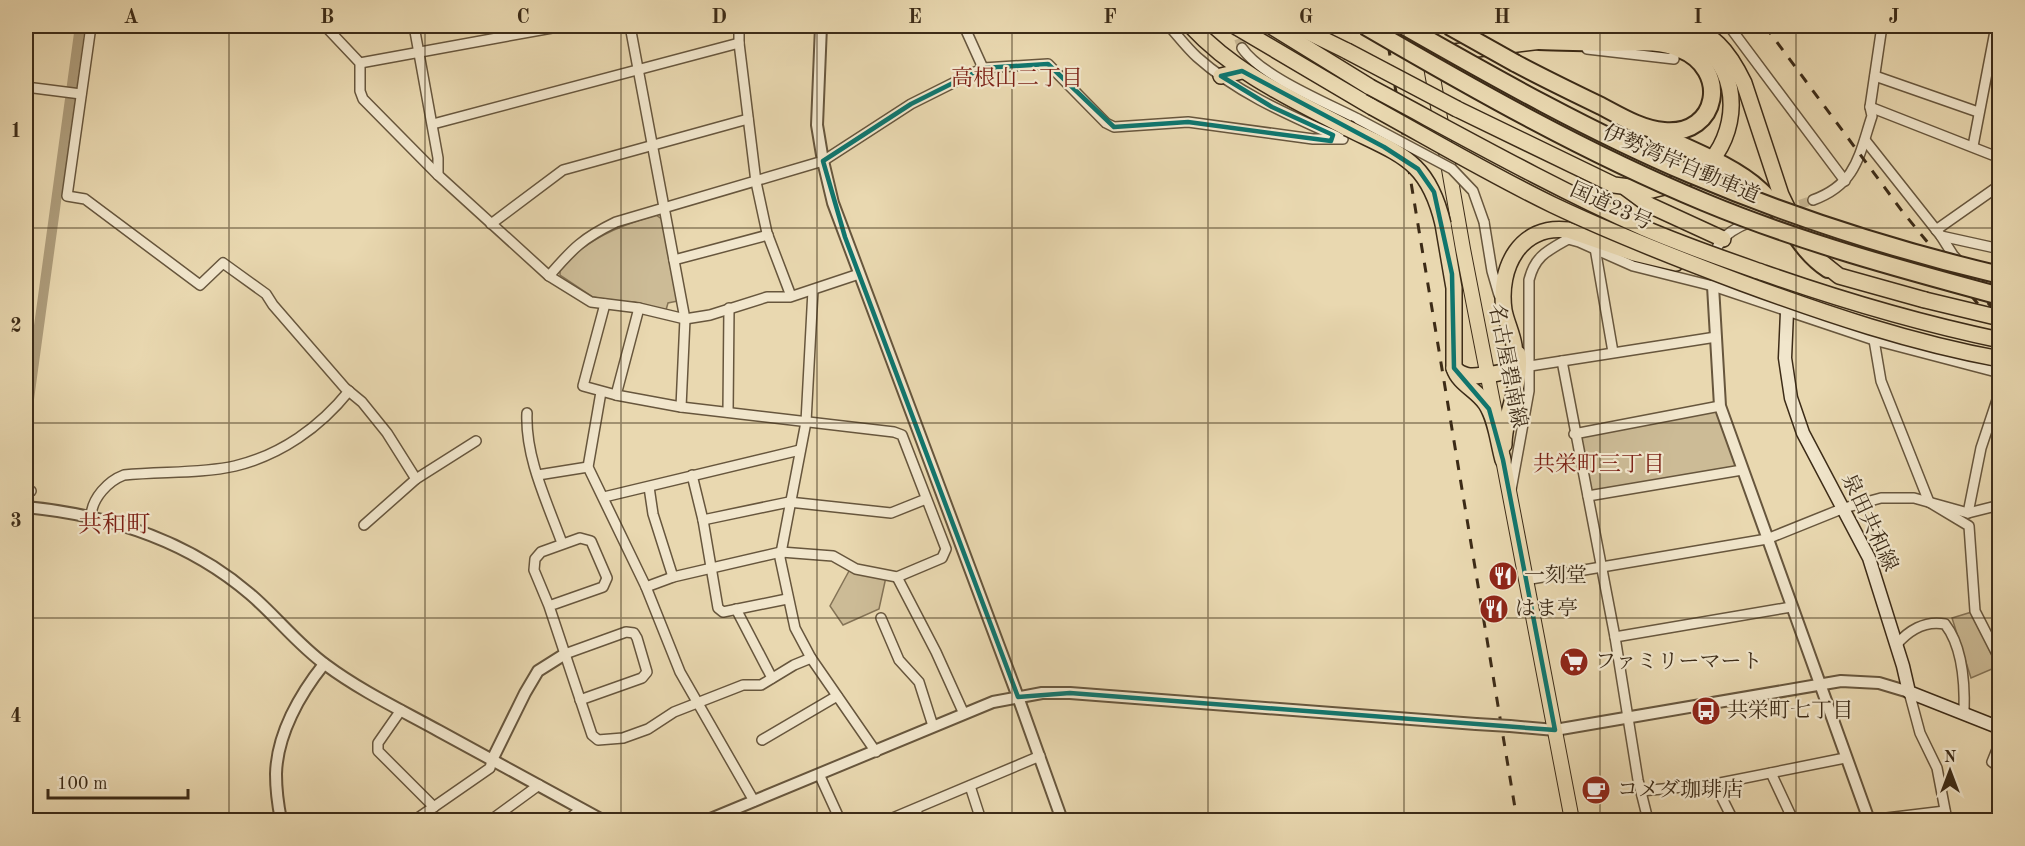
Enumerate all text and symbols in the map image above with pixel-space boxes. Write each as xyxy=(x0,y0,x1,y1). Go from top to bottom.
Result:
text: A xyxy=(123,8,139,28)
text: B xyxy=(320,8,334,28)
text: C xyxy=(516,8,530,28)
text: D xyxy=(711,8,727,28)
text: E xyxy=(908,8,922,28)
text: F xyxy=(1103,8,1117,28)
text: G xyxy=(1299,8,1313,28)
text: H xyxy=(1494,8,1510,28)
text: I xyxy=(1694,8,1702,28)
text: J xyxy=(1889,8,1900,28)
district label: 高根山二丁目 xyxy=(951,66,1083,90)
street label: 伊勢湾岸自動車道 xyxy=(1600,121,1763,207)
text: 1 xyxy=(10,122,22,142)
street label: 国道23号 xyxy=(1567,178,1656,234)
street label: 名古屋碧南線 xyxy=(1485,302,1531,430)
text: 2 xyxy=(10,317,22,337)
district label: 共栄町三丁目 xyxy=(1533,452,1665,476)
street label: 泉田共和線 xyxy=(1837,470,1903,575)
district label: 共和町 xyxy=(78,511,150,538)
text: 3 xyxy=(10,512,22,532)
restaurant icon: 一刻堂 xyxy=(1487,560,1519,592)
place label: 一刻堂 xyxy=(1524,564,1587,587)
restaurant icon: はま亭 xyxy=(1478,593,1510,625)
place label: はま亭 xyxy=(1515,597,1578,620)
supermarket icon: ファミリーマート xyxy=(1558,646,1590,678)
place label: ファミリーマート xyxy=(1595,652,1763,673)
bus stop icon: 共栄町七丁目 xyxy=(1690,695,1722,727)
place label: 共栄町七丁目 xyxy=(1727,699,1853,722)
text: 4 xyxy=(10,707,22,727)
north arrow xyxy=(1920,741,1980,801)
text: N xyxy=(1944,750,1957,766)
scale bar xyxy=(48,762,188,800)
cafe icon: コメダ珈琲店 xyxy=(1580,774,1612,806)
text: 100 m xyxy=(57,775,108,793)
place label: コメダ珈琲店 xyxy=(1617,778,1743,801)

